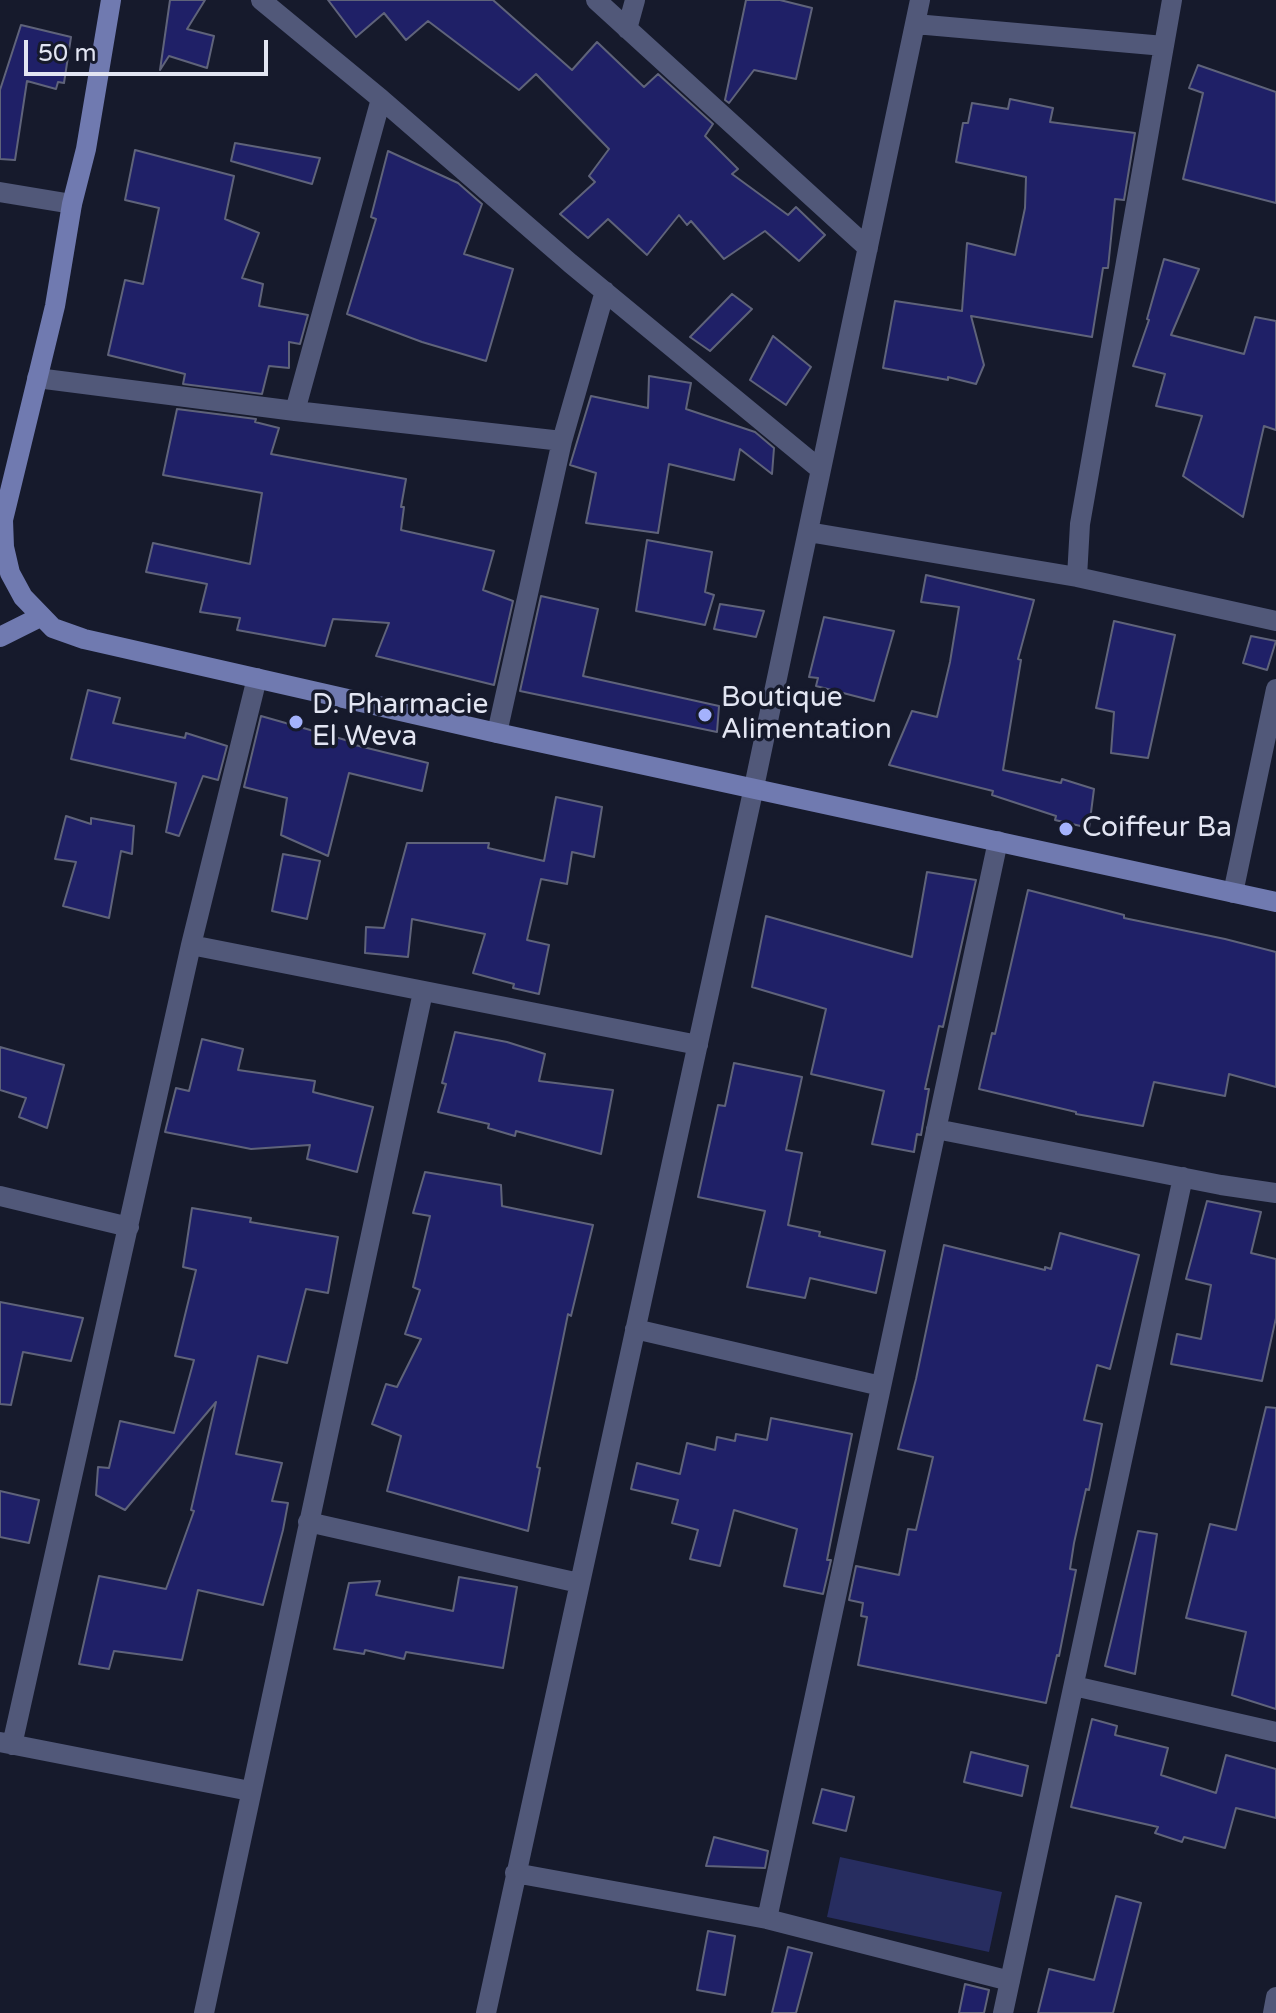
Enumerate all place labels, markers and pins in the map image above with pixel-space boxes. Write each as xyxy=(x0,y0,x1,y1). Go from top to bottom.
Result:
place label: Boutique Alimentation xyxy=(721,682,892,748)
place label: D. Pharmacie El Weva xyxy=(312,689,488,755)
marker: Boutique Alimentation xyxy=(696,706,714,724)
marker: D. Pharmacie El Weva xyxy=(287,713,305,731)
place label: Coiffeur Ba xyxy=(1082,812,1232,846)
marker: Coiffeur Ba xyxy=(1057,820,1075,838)

